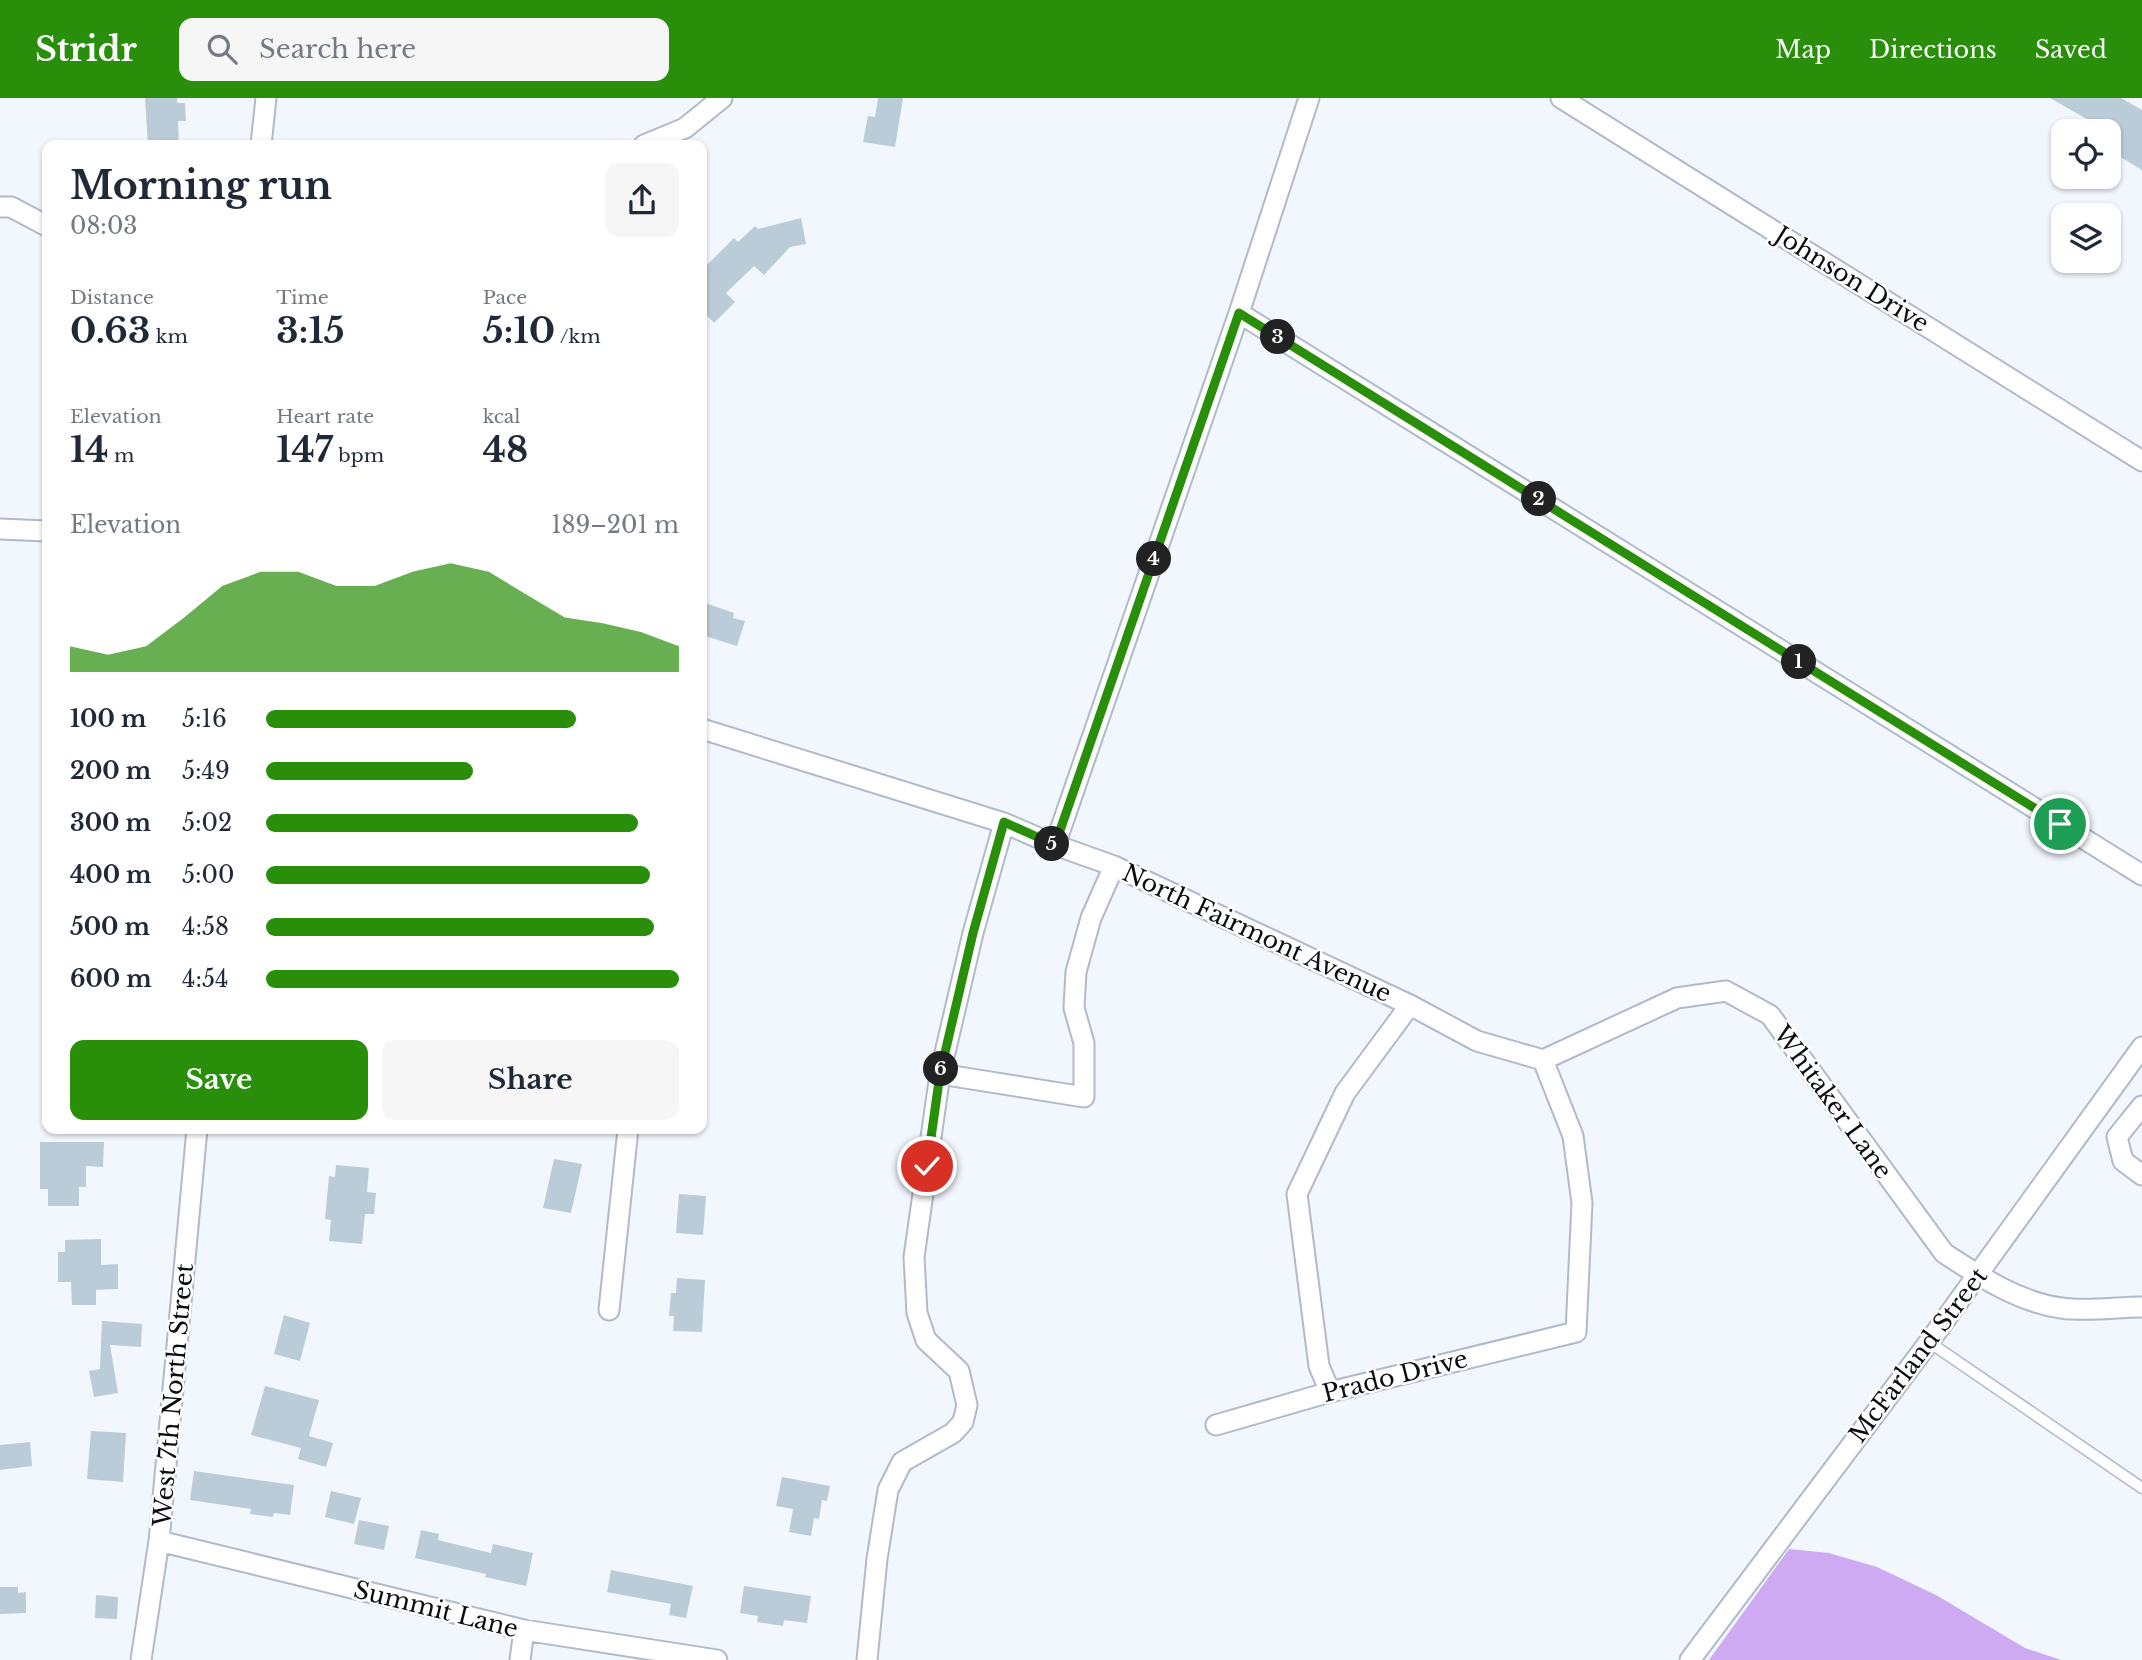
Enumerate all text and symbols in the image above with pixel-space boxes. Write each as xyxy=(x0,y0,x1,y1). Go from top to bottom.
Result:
search box xyxy=(179,18,669,81)
text: Stridr xyxy=(35,29,137,70)
icon: search xyxy=(203,30,241,68)
text: Search here xyxy=(259,33,416,65)
text: Map xyxy=(1775,35,1831,64)
text: Directions xyxy=(1869,35,1997,64)
text: Saved xyxy=(2035,35,2107,64)
map controls xyxy=(2051,119,2121,273)
button: locate xyxy=(2051,119,2121,189)
text: Morning run xyxy=(70,162,332,209)
button: share xyxy=(605,163,679,237)
button: layers xyxy=(2051,203,2121,273)
text: 08:03 xyxy=(70,212,138,240)
street label: Johnson Drive xyxy=(1767,218,1934,338)
text: Distance xyxy=(70,286,154,309)
text: Time xyxy=(276,286,329,309)
text: Pace xyxy=(483,286,527,309)
text: 0.63 xyxy=(70,309,150,352)
text: 3:15 xyxy=(276,309,345,352)
text: 5:10 xyxy=(483,309,555,352)
pin: 3 xyxy=(1260,320,1296,354)
text: km xyxy=(150,325,188,348)
text: /km xyxy=(555,325,601,348)
text: 3 xyxy=(1271,325,1284,348)
text: Elevation xyxy=(70,405,162,428)
text: Heart rate xyxy=(276,405,374,428)
text: kcal xyxy=(483,405,521,428)
text: 14 xyxy=(70,428,109,471)
text: 147 xyxy=(276,428,333,471)
text: 48 xyxy=(483,428,528,471)
text: m xyxy=(109,444,134,467)
text: bpm xyxy=(333,444,384,467)
pin: 2 xyxy=(1522,482,1556,516)
text: 2 xyxy=(1532,487,1545,510)
text: Elevation xyxy=(70,511,181,539)
text: 189–201 m xyxy=(551,511,679,539)
pin: 4 xyxy=(1136,542,1172,576)
text: 4 xyxy=(1147,547,1160,570)
pin: 1 xyxy=(1782,644,1816,680)
text: 1 xyxy=(1794,650,1803,673)
text: 100 m xyxy=(70,705,146,733)
text: 5:16 xyxy=(182,705,227,733)
text: 200 m xyxy=(70,757,151,785)
text: 5:49 xyxy=(182,757,230,785)
pin xyxy=(2030,794,2090,854)
icon: arrive xyxy=(2041,805,2079,843)
text: 300 m xyxy=(70,809,151,837)
text: 5:02 xyxy=(182,809,232,837)
pin: 5 xyxy=(1034,826,1070,862)
text: 5 xyxy=(1046,832,1057,855)
street label: North Fairmont Avenue xyxy=(1118,858,1396,1008)
text: 400 m xyxy=(70,861,152,889)
text: 5:00 xyxy=(182,861,234,889)
text: 500 m xyxy=(70,913,150,941)
text: 4:58 xyxy=(182,913,229,941)
text: 600 m xyxy=(70,965,152,993)
text: 4:54 xyxy=(182,965,229,993)
street label: Whitaker Lane xyxy=(1767,1019,1898,1184)
button: Save xyxy=(70,1040,368,1120)
button: Share xyxy=(382,1040,679,1120)
pin: 6 xyxy=(923,1052,958,1086)
text: 6 xyxy=(934,1057,947,1080)
pin xyxy=(897,1136,957,1196)
icon: check xyxy=(908,1147,946,1185)
street label: West 7th North Street xyxy=(147,1262,199,1529)
street label: McFarland Street xyxy=(1843,1262,1993,1448)
street label: Prado Drive xyxy=(1319,1344,1471,1408)
street label: Summit Lane xyxy=(351,1575,521,1643)

